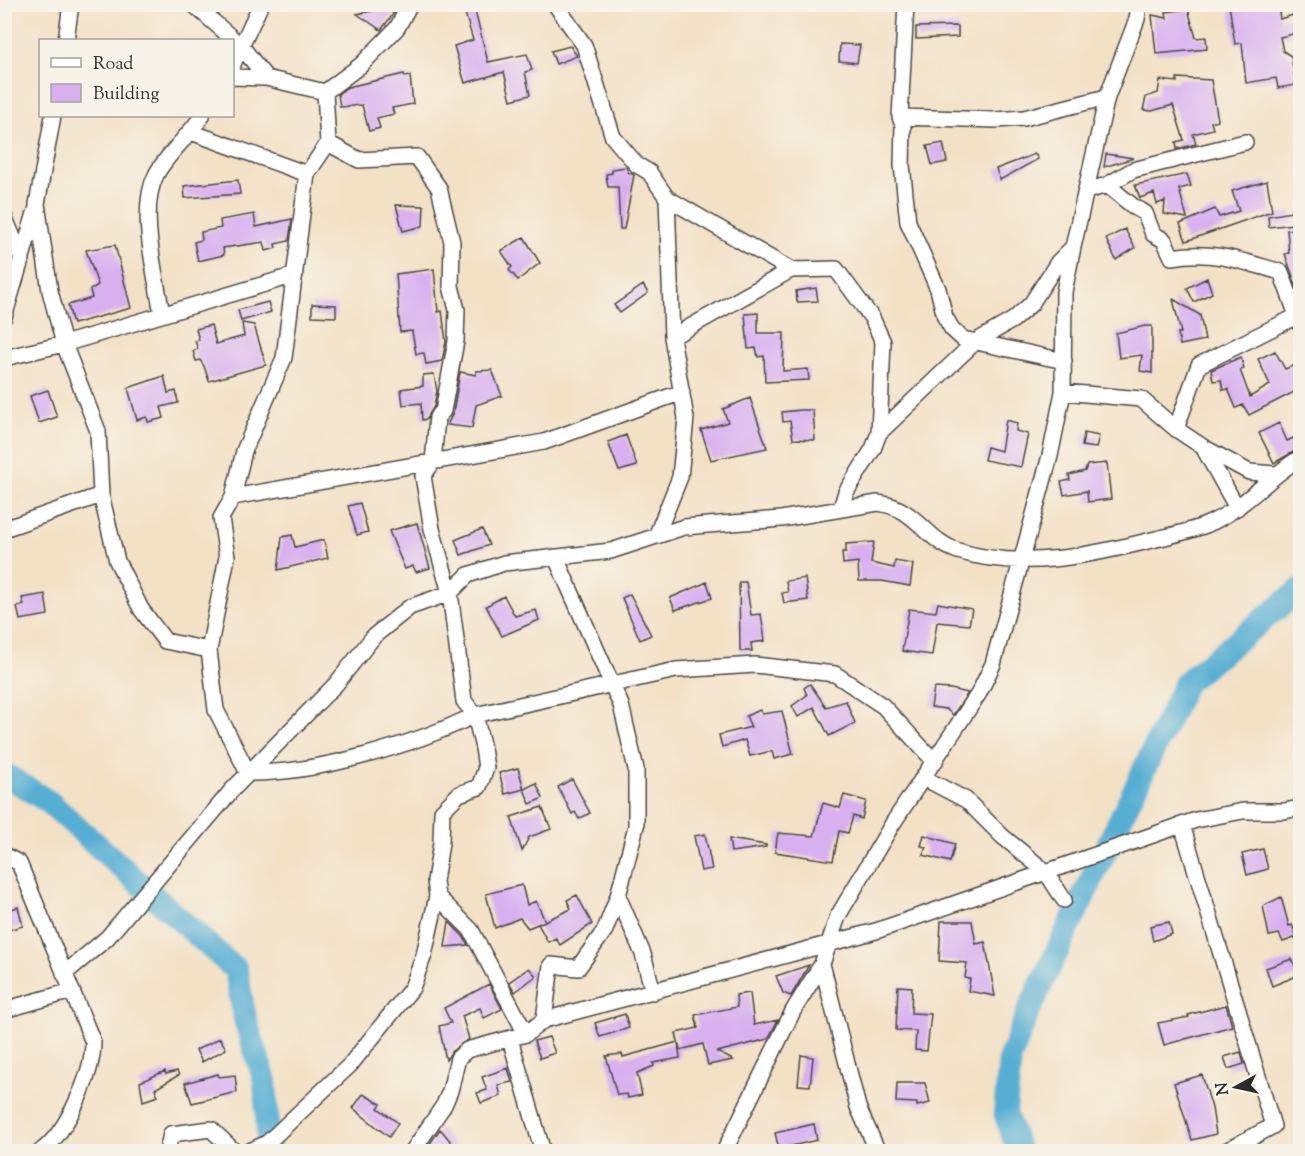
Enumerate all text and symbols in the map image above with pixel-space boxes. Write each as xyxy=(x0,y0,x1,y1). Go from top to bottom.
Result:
legend xyxy=(39,39,234,117)
text: Road xyxy=(93,52,133,78)
text: Building xyxy=(93,82,159,108)
north arrow xyxy=(1206,1057,1266,1117)
text: N xyxy=(1211,1081,1236,1097)

